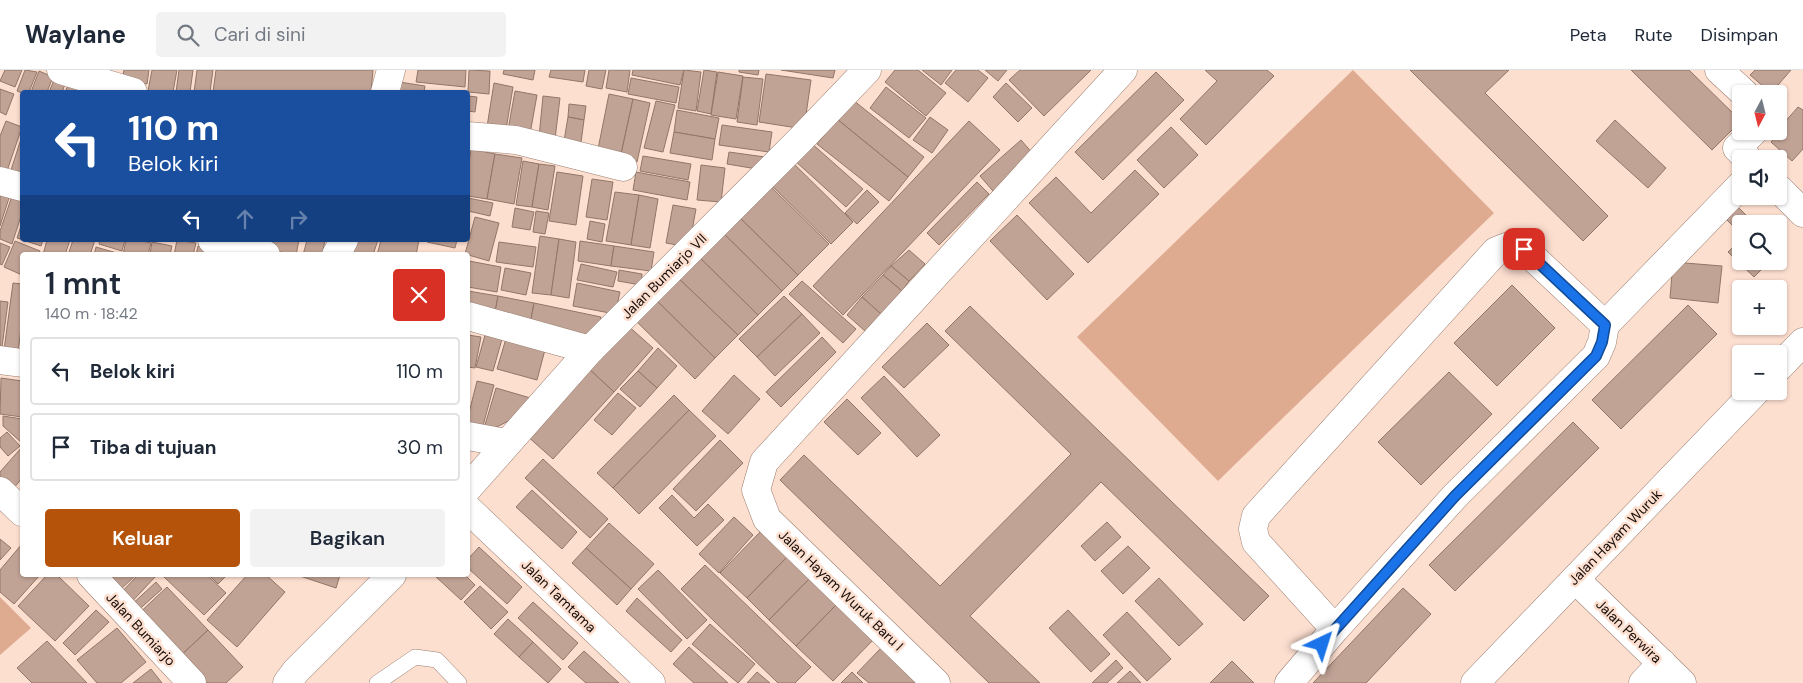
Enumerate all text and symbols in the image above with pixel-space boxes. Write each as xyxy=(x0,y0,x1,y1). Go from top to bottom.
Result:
search box xyxy=(156,12,506,57)
text: Waylane xyxy=(25,19,126,50)
icon: search xyxy=(174,21,202,49)
text: Cari di sini xyxy=(214,22,306,47)
text: Peta xyxy=(1570,23,1606,47)
text: Rute xyxy=(1634,23,1673,47)
text: Disimpan xyxy=(1701,23,1778,47)
north arrow xyxy=(1732,85,1788,140)
map controls xyxy=(1732,85,1787,400)
text: 110 m xyxy=(128,105,219,151)
icon: left xyxy=(45,110,110,175)
text: Belok kiri xyxy=(128,149,218,178)
button: sound xyxy=(1732,150,1787,205)
icon: left xyxy=(178,205,206,233)
icon: ahead xyxy=(231,205,259,233)
icon: right xyxy=(284,205,312,233)
button: search xyxy=(1732,215,1787,270)
pin xyxy=(1503,228,1545,270)
street label: Jalan Bumiarjo VII xyxy=(617,229,711,323)
icon: arrive xyxy=(1510,235,1538,263)
text: 1 mnt xyxy=(45,264,121,303)
button: close xyxy=(393,269,445,321)
button: + xyxy=(1732,280,1787,335)
text: 140 m · 18:42 xyxy=(45,303,138,324)
button: − xyxy=(1732,345,1787,400)
icon: left xyxy=(47,357,75,385)
text: Belok kiri xyxy=(90,359,175,384)
text: 110 m xyxy=(396,359,443,384)
icon: arrive xyxy=(47,433,75,461)
text: Tiba di tujuan xyxy=(90,435,216,460)
text: 30 m xyxy=(397,435,443,460)
street label: Jalan Hayam Wuruk xyxy=(1564,485,1666,589)
button: Keluar xyxy=(45,509,240,567)
button: Bagikan xyxy=(250,509,445,567)
street label: Jalan Hayam Wuruk Baru I xyxy=(775,526,907,654)
street label: Jalan Tamtama xyxy=(518,556,600,636)
street label: Jalan Bumiarjo xyxy=(102,589,180,669)
street label: Jalan Perwira xyxy=(1592,595,1666,667)
position arrow xyxy=(1295,617,1347,669)

